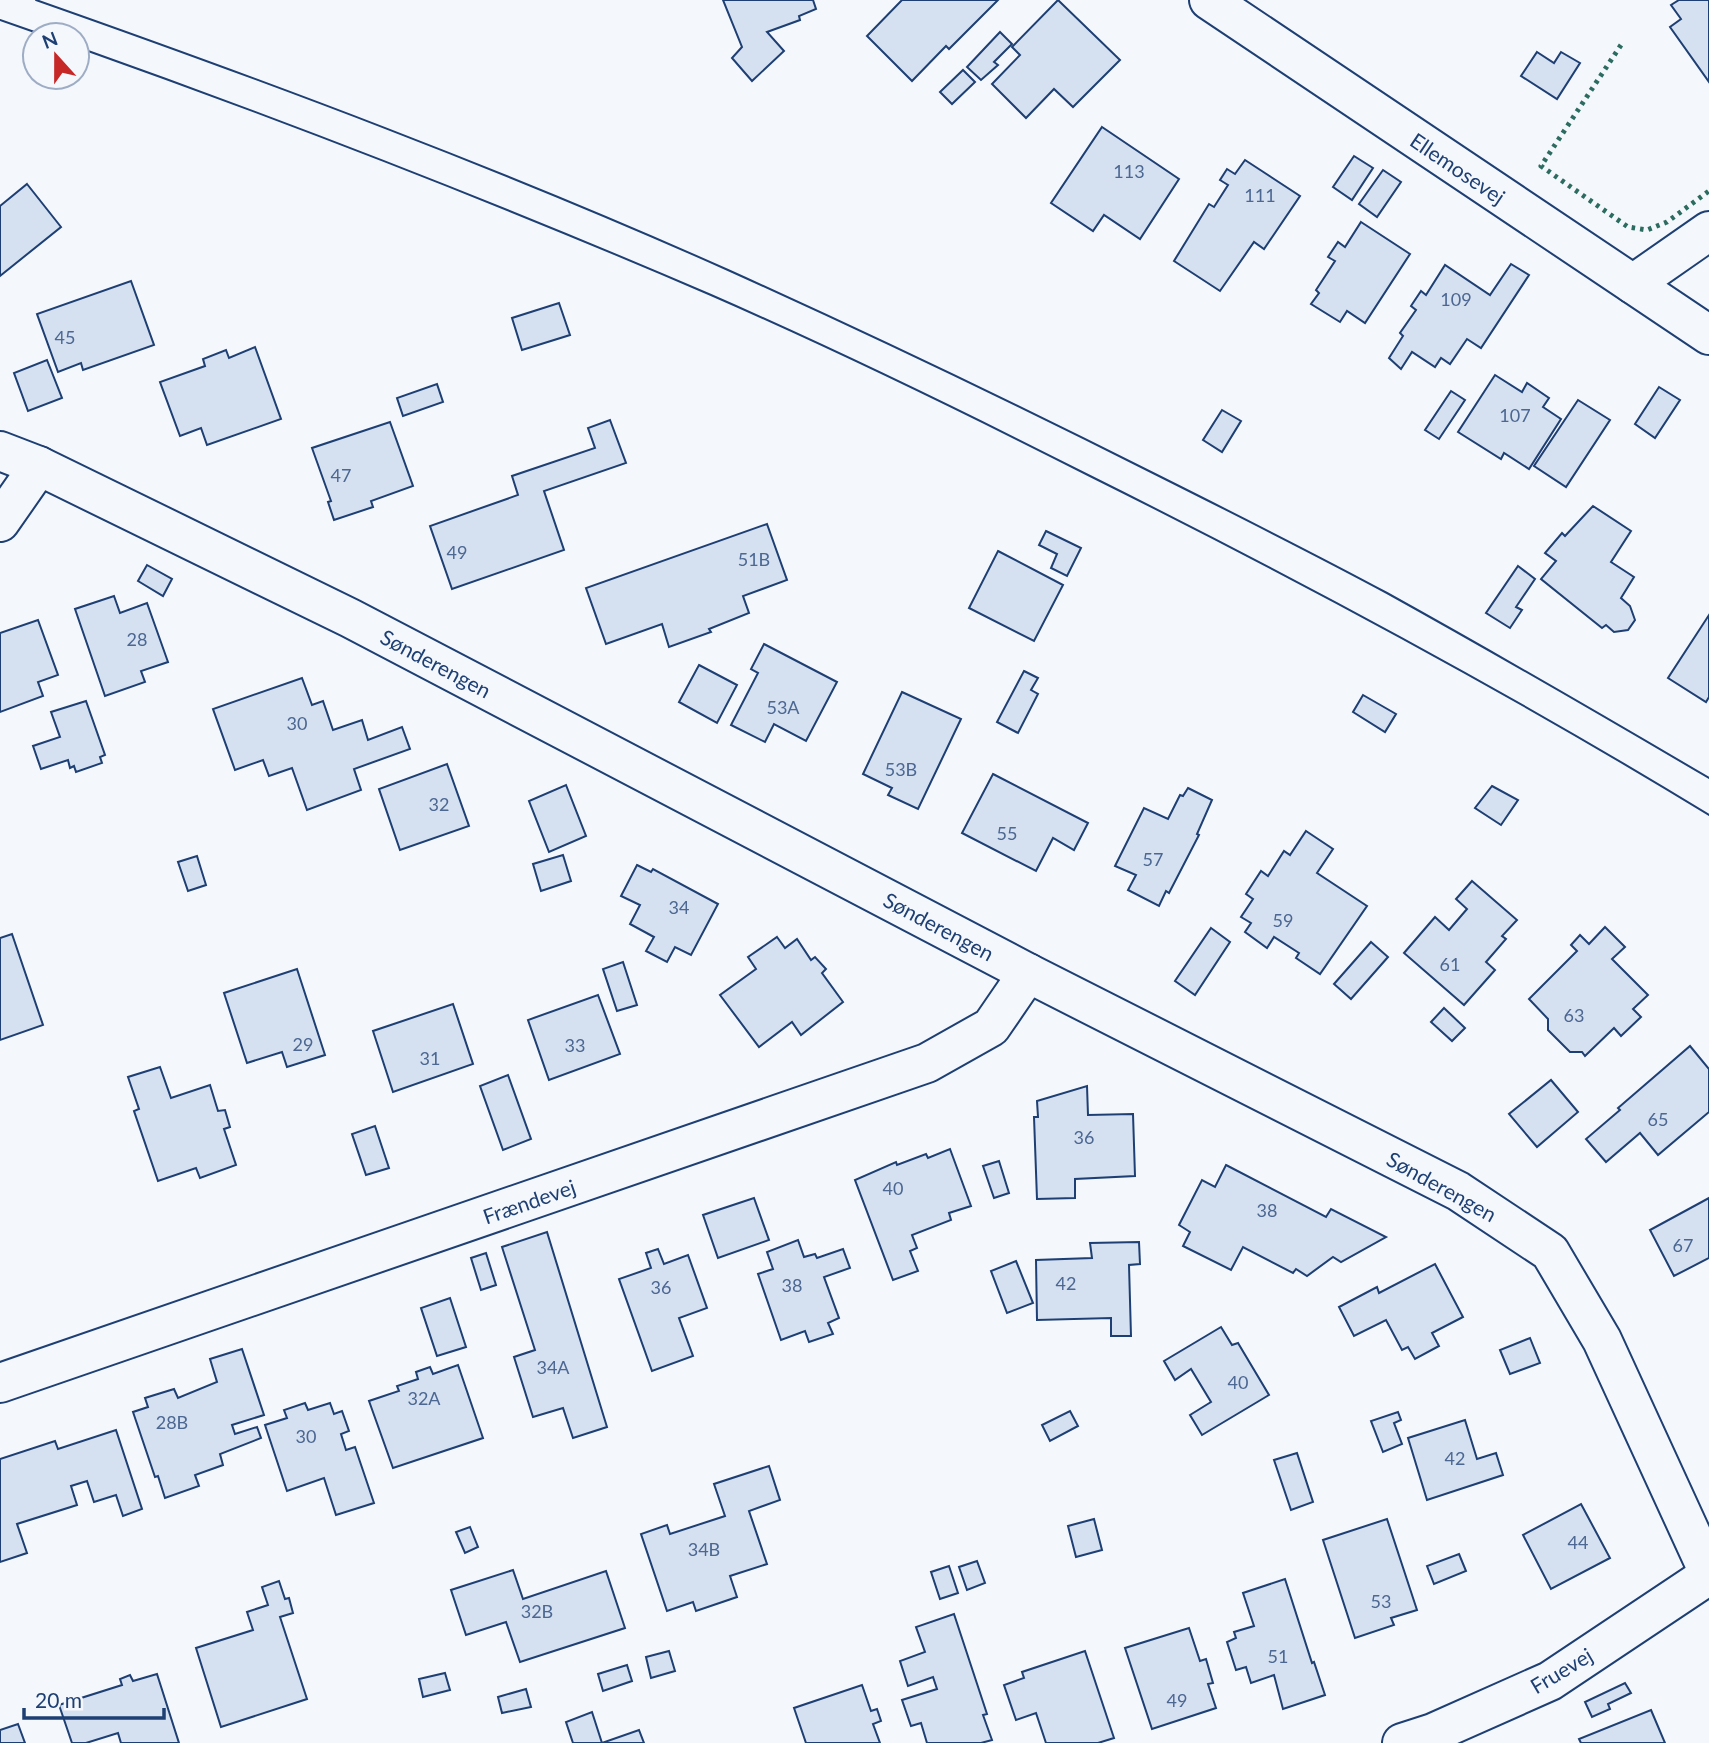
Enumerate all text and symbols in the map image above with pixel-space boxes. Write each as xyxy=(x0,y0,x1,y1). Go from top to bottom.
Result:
north arrow xyxy=(21,21,91,91)
text: N xyxy=(39,26,61,53)
street label: Ellemosevej xyxy=(1406,127,1510,209)
house number: 113 xyxy=(1113,160,1145,182)
house number: 111 xyxy=(1244,184,1276,206)
house number: 109 xyxy=(1440,288,1472,310)
house number: 45 xyxy=(55,326,75,348)
house number: 107 xyxy=(1499,404,1531,426)
house number: 47 xyxy=(331,464,351,486)
house number: 49 xyxy=(447,541,467,563)
house number: 51B xyxy=(738,548,770,570)
street label: Sønderengen xyxy=(377,623,495,703)
house number: 28 xyxy=(127,628,147,650)
house number: 53A xyxy=(766,696,800,718)
house number: 30 xyxy=(287,712,307,734)
house number: 53B xyxy=(885,758,917,780)
house number: 32 xyxy=(429,793,449,815)
house number: 55 xyxy=(997,822,1017,844)
house number: 57 xyxy=(1143,848,1163,870)
street label: Sønderengen xyxy=(880,886,998,966)
house number: 34 xyxy=(669,896,689,918)
house number: 59 xyxy=(1273,909,1293,931)
house number: 61 xyxy=(1440,953,1460,975)
house number: 63 xyxy=(1564,1004,1584,1026)
house number: 29 xyxy=(293,1033,313,1055)
house number: 33 xyxy=(565,1034,585,1056)
house number: 31 xyxy=(420,1047,440,1069)
house number: 65 xyxy=(1648,1108,1668,1130)
house number: 36 xyxy=(1074,1126,1094,1148)
street label: Sønderengen xyxy=(1383,1146,1501,1226)
street label: Frændevej xyxy=(479,1173,579,1229)
house number: 40 xyxy=(883,1177,903,1199)
house number: 38 xyxy=(1257,1199,1277,1221)
house number: 67 xyxy=(1673,1234,1693,1256)
house number: 42 xyxy=(1056,1272,1076,1294)
house number: 38 xyxy=(782,1274,802,1296)
house number: 36 xyxy=(651,1276,671,1298)
house number: 34A xyxy=(536,1356,570,1378)
house number: 40 xyxy=(1228,1371,1248,1393)
house number: 32A xyxy=(407,1387,441,1409)
house number: 28B xyxy=(156,1411,188,1433)
house number: 30 xyxy=(296,1425,316,1447)
house number: 42 xyxy=(1445,1447,1465,1469)
house number: 44 xyxy=(1568,1531,1588,1553)
house number: 34B xyxy=(688,1538,720,1560)
house number: 53 xyxy=(1371,1590,1391,1612)
house number: 32B xyxy=(521,1600,553,1622)
street label: Fruevej xyxy=(1525,1642,1597,1698)
house number: 51 xyxy=(1268,1645,1288,1667)
scale bar xyxy=(24,1676,164,1720)
text: 20 m xyxy=(35,1687,82,1712)
house number: 49 xyxy=(1167,1689,1187,1711)

